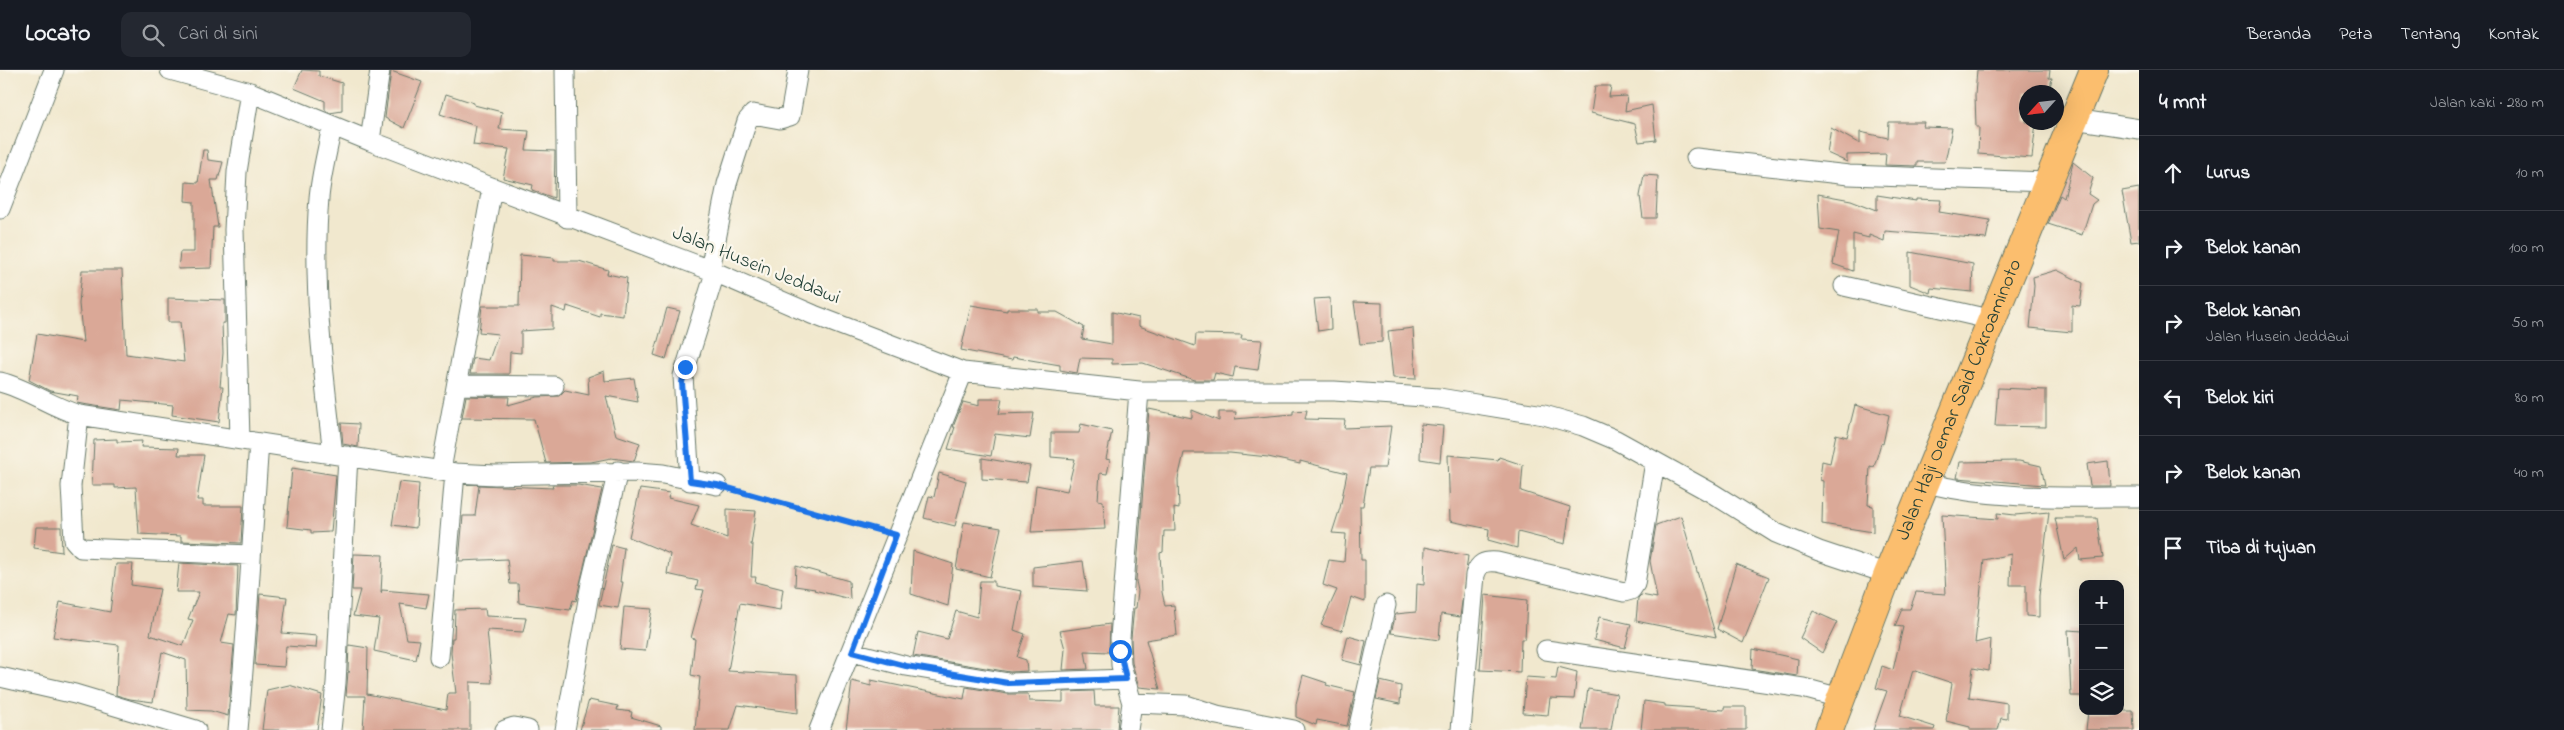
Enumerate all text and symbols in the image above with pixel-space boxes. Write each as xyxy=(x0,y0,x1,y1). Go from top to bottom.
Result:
search box xyxy=(121,12,471,57)
text: Locato xyxy=(25,17,91,52)
icon: search xyxy=(139,21,167,49)
text: Cari di sini xyxy=(179,21,258,48)
text: Beranda xyxy=(2247,22,2311,48)
text: Peta xyxy=(2339,22,2372,48)
text: Tentang xyxy=(2400,22,2460,48)
text: Kontak xyxy=(2488,22,2539,48)
north arrow xyxy=(2019,85,2064,130)
text: 4 mnt xyxy=(2159,88,2207,118)
text: Jalan kaki · 280 m xyxy=(2430,91,2544,115)
icon: ahead xyxy=(2159,159,2187,187)
text: Lurus xyxy=(2206,160,2250,187)
text: 10 m xyxy=(2516,161,2544,185)
street label: Jalan Husein Jeddawi xyxy=(668,219,844,313)
icon: right xyxy=(2159,234,2187,262)
text: Belok kanan xyxy=(2206,235,2300,262)
text: 100 m xyxy=(2509,236,2544,260)
street label: Jalan Haji Oemar Said Cokroaminoto xyxy=(1889,255,2030,545)
text: Belok kanan xyxy=(2206,298,2300,325)
icon: right xyxy=(2159,309,2187,337)
text: 50 m xyxy=(2512,311,2544,335)
text: Jalan Husein Jeddawi xyxy=(2206,325,2349,349)
route end xyxy=(674,356,697,379)
icon: left xyxy=(2159,384,2187,412)
text: Belok kiri xyxy=(2206,385,2274,412)
text: 80 m xyxy=(2515,386,2544,410)
icon: right xyxy=(2159,459,2187,487)
text: Belok kanan xyxy=(2206,460,2300,487)
text: 40 m xyxy=(2514,461,2544,485)
icon: arrive xyxy=(2159,534,2187,562)
text: Tiba di tujuan xyxy=(2206,535,2316,562)
map controls xyxy=(2079,580,2124,715)
button: + xyxy=(2079,580,2124,625)
button: − xyxy=(2079,625,2124,670)
route start xyxy=(1109,640,1132,663)
button: layers xyxy=(2079,670,2124,715)

